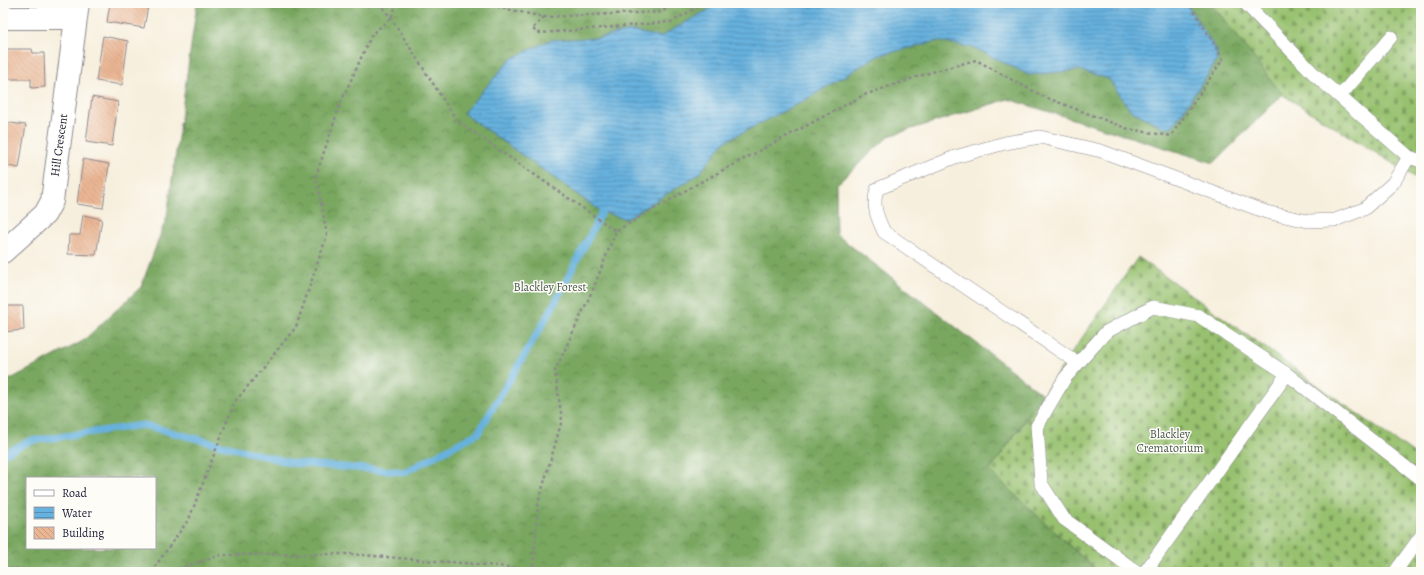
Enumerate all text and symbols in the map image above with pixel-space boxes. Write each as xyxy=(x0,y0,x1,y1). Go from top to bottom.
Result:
street label: Hill Crescent xyxy=(47,112,71,177)
park label: Blackley Forest xyxy=(514,279,587,295)
park label: Blackley Crematorium xyxy=(1136,426,1204,456)
legend xyxy=(26,477,156,549)
text: Road xyxy=(62,485,88,501)
text: Water xyxy=(61,505,92,521)
text: Building xyxy=(62,525,104,541)

